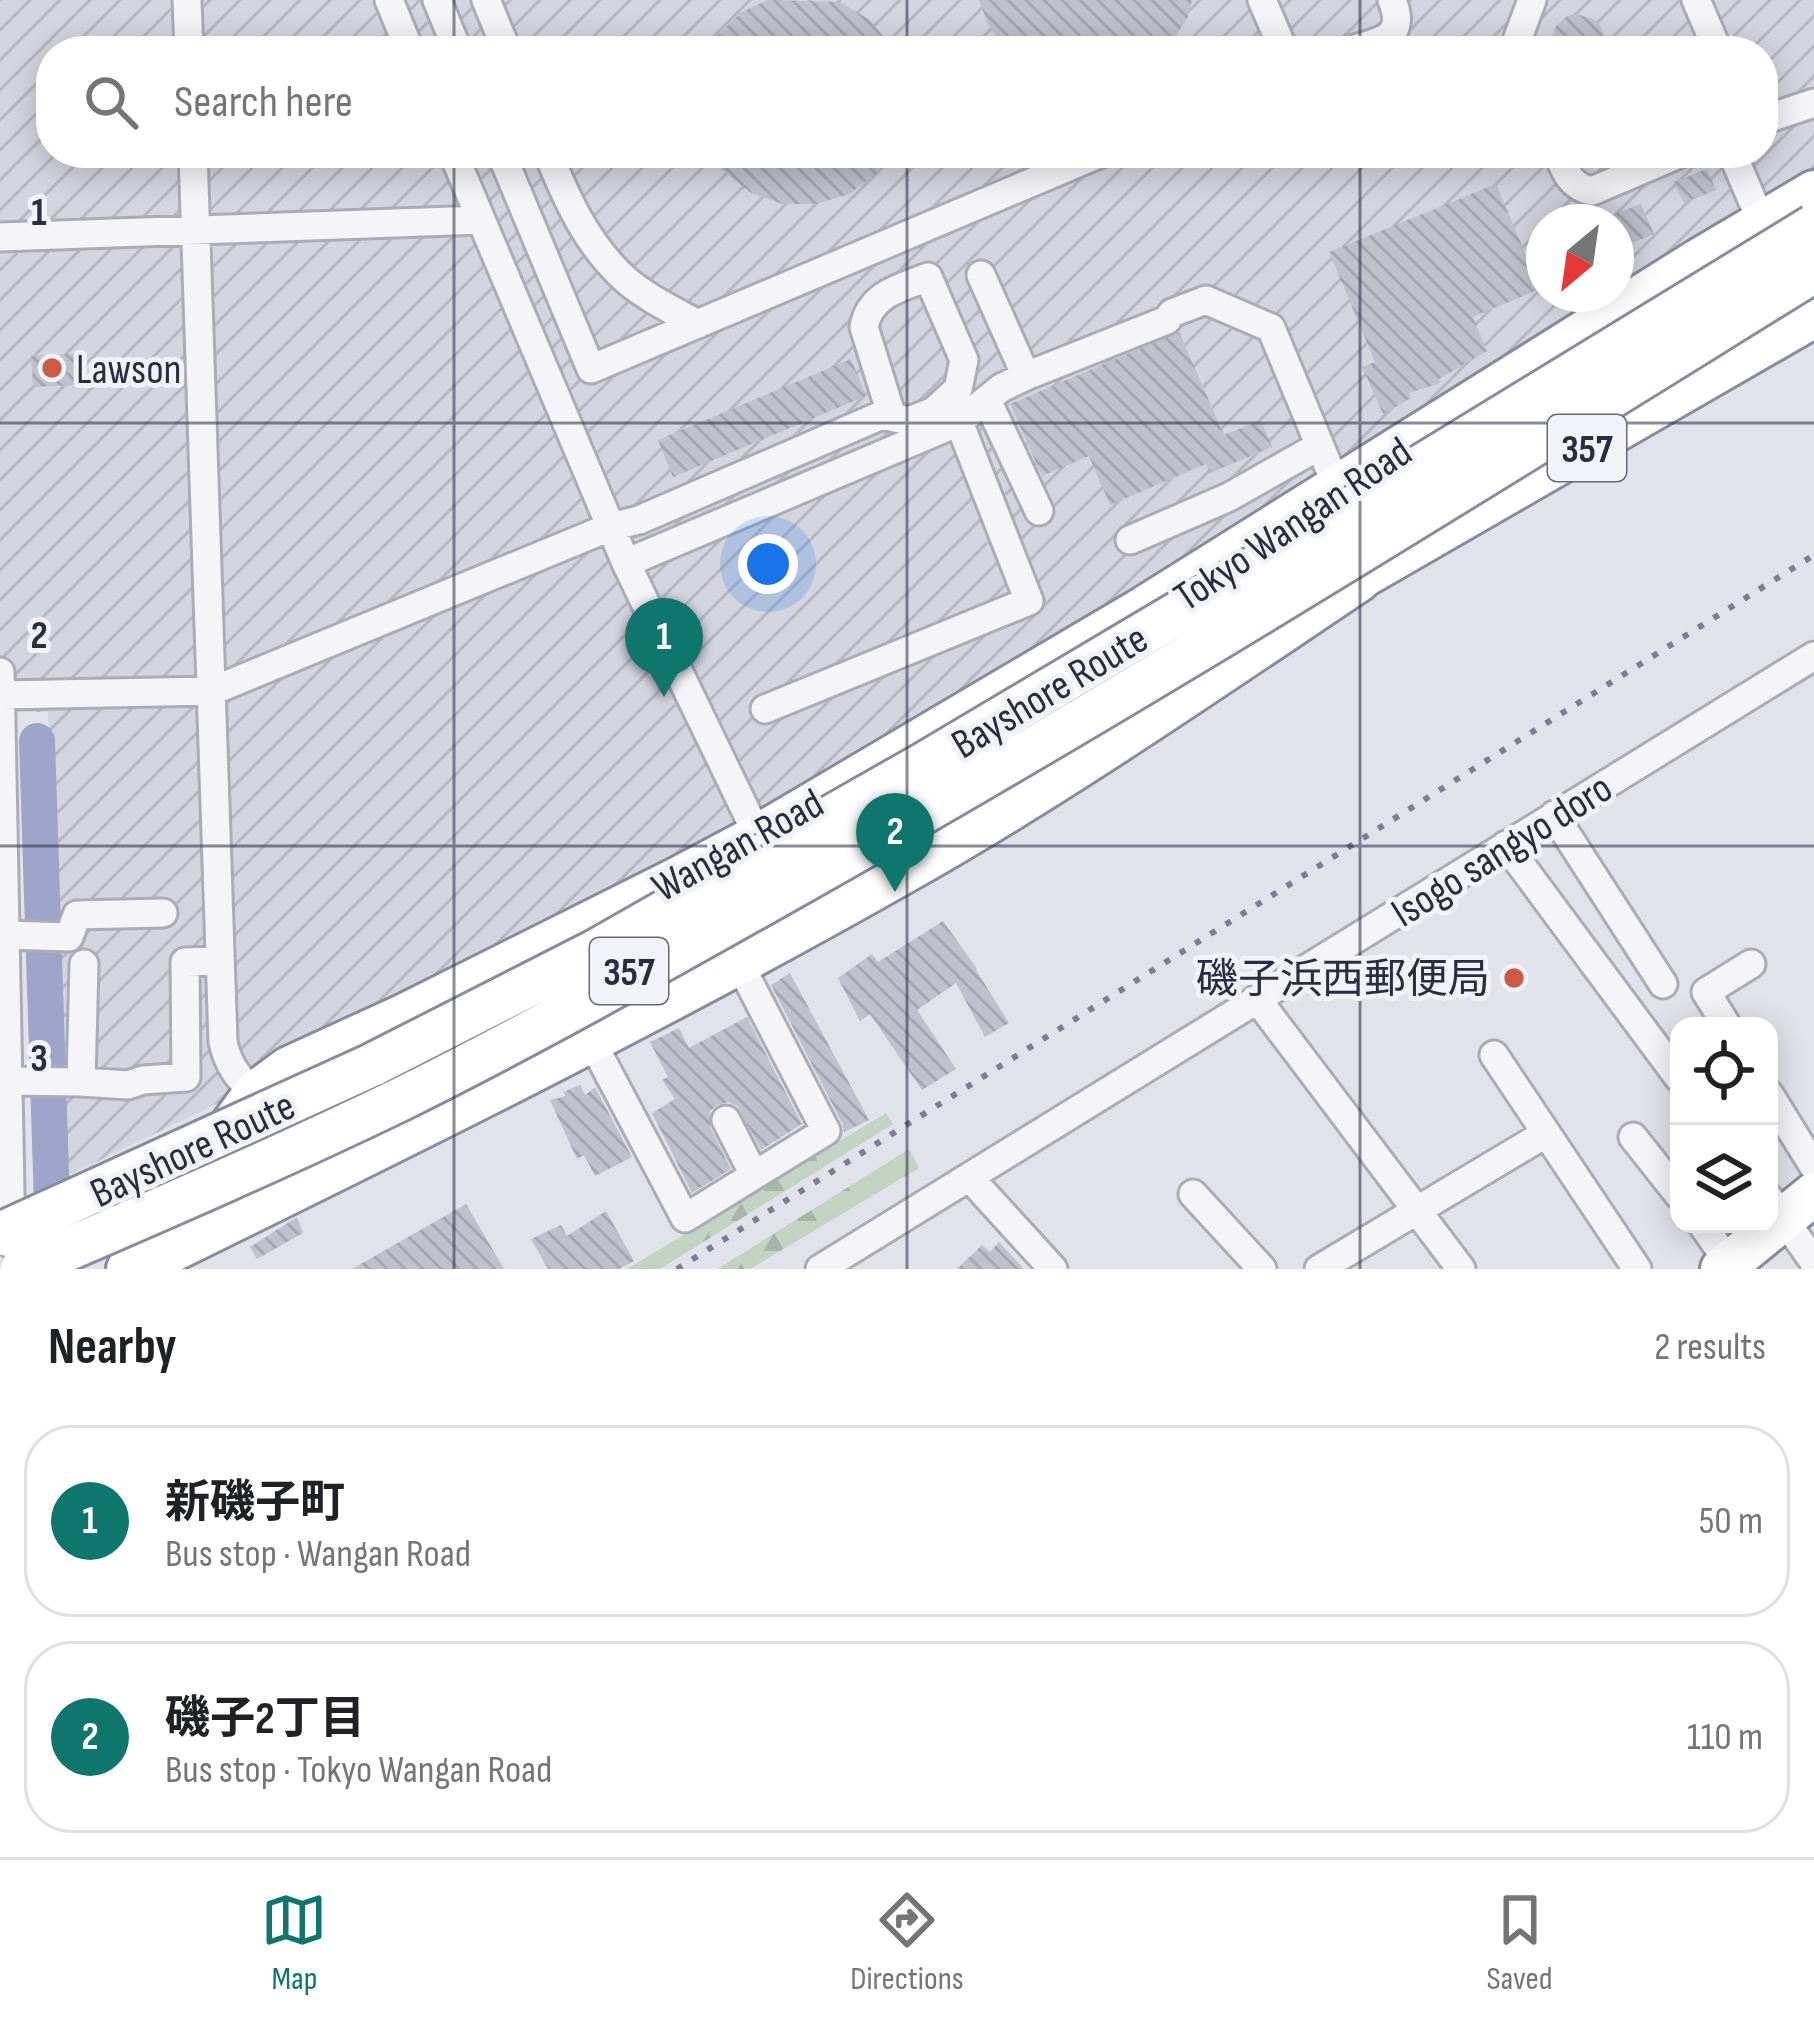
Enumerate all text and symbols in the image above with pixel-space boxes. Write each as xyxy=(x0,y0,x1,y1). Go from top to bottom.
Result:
search box xyxy=(36,36,1778,168)
icon: search xyxy=(78,69,144,135)
text: Search here xyxy=(174,75,353,130)
text: 1 xyxy=(31,190,47,237)
north arrow xyxy=(1526,204,1634,312)
place label: Lawson xyxy=(76,345,182,396)
marker: Lawson xyxy=(39,355,65,381)
road number: 357 xyxy=(1548,415,1626,481)
street label: Tokyo Wangan Road xyxy=(1165,427,1422,623)
your location xyxy=(738,534,798,594)
pin: 1 xyxy=(625,598,703,697)
text: 2 xyxy=(30,613,48,660)
street label: Bayshore Route xyxy=(943,614,1158,771)
street label: Isogo sangyo doro xyxy=(1383,763,1622,939)
street label: Wangan Road xyxy=(644,778,833,914)
pin: 2 xyxy=(856,793,934,892)
road number: 357 xyxy=(590,938,668,1004)
place label: 磯子浜西郵便局 xyxy=(1196,955,1490,1006)
marker: 磯子浜西郵便局 xyxy=(1501,965,1527,991)
map controls xyxy=(1670,1017,1778,1233)
button: locate xyxy=(1670,1017,1778,1125)
text: 3 xyxy=(30,1036,48,1083)
street label: Bayshore Route xyxy=(83,1081,303,1220)
button: layers xyxy=(1670,1125,1778,1233)
text: Nearby xyxy=(48,1317,177,1378)
text: 2 results xyxy=(1654,1324,1766,1371)
text: 新磯子町 xyxy=(165,1476,345,1531)
text: 1 xyxy=(82,1498,98,1545)
text: 50 m xyxy=(1699,1498,1763,1545)
text: Bus stop · Wangan Road xyxy=(165,1531,471,1578)
text: 磯子2丁目 xyxy=(165,1692,365,1747)
text: 2 xyxy=(81,1714,99,1761)
text: 110 m xyxy=(1687,1714,1763,1761)
text: Bus stop · Tokyo Wangan Road xyxy=(165,1747,552,1794)
tab: Map xyxy=(261,1887,327,1999)
tab: Directions xyxy=(850,1887,964,1999)
tab: Saved xyxy=(1486,1887,1553,1999)

